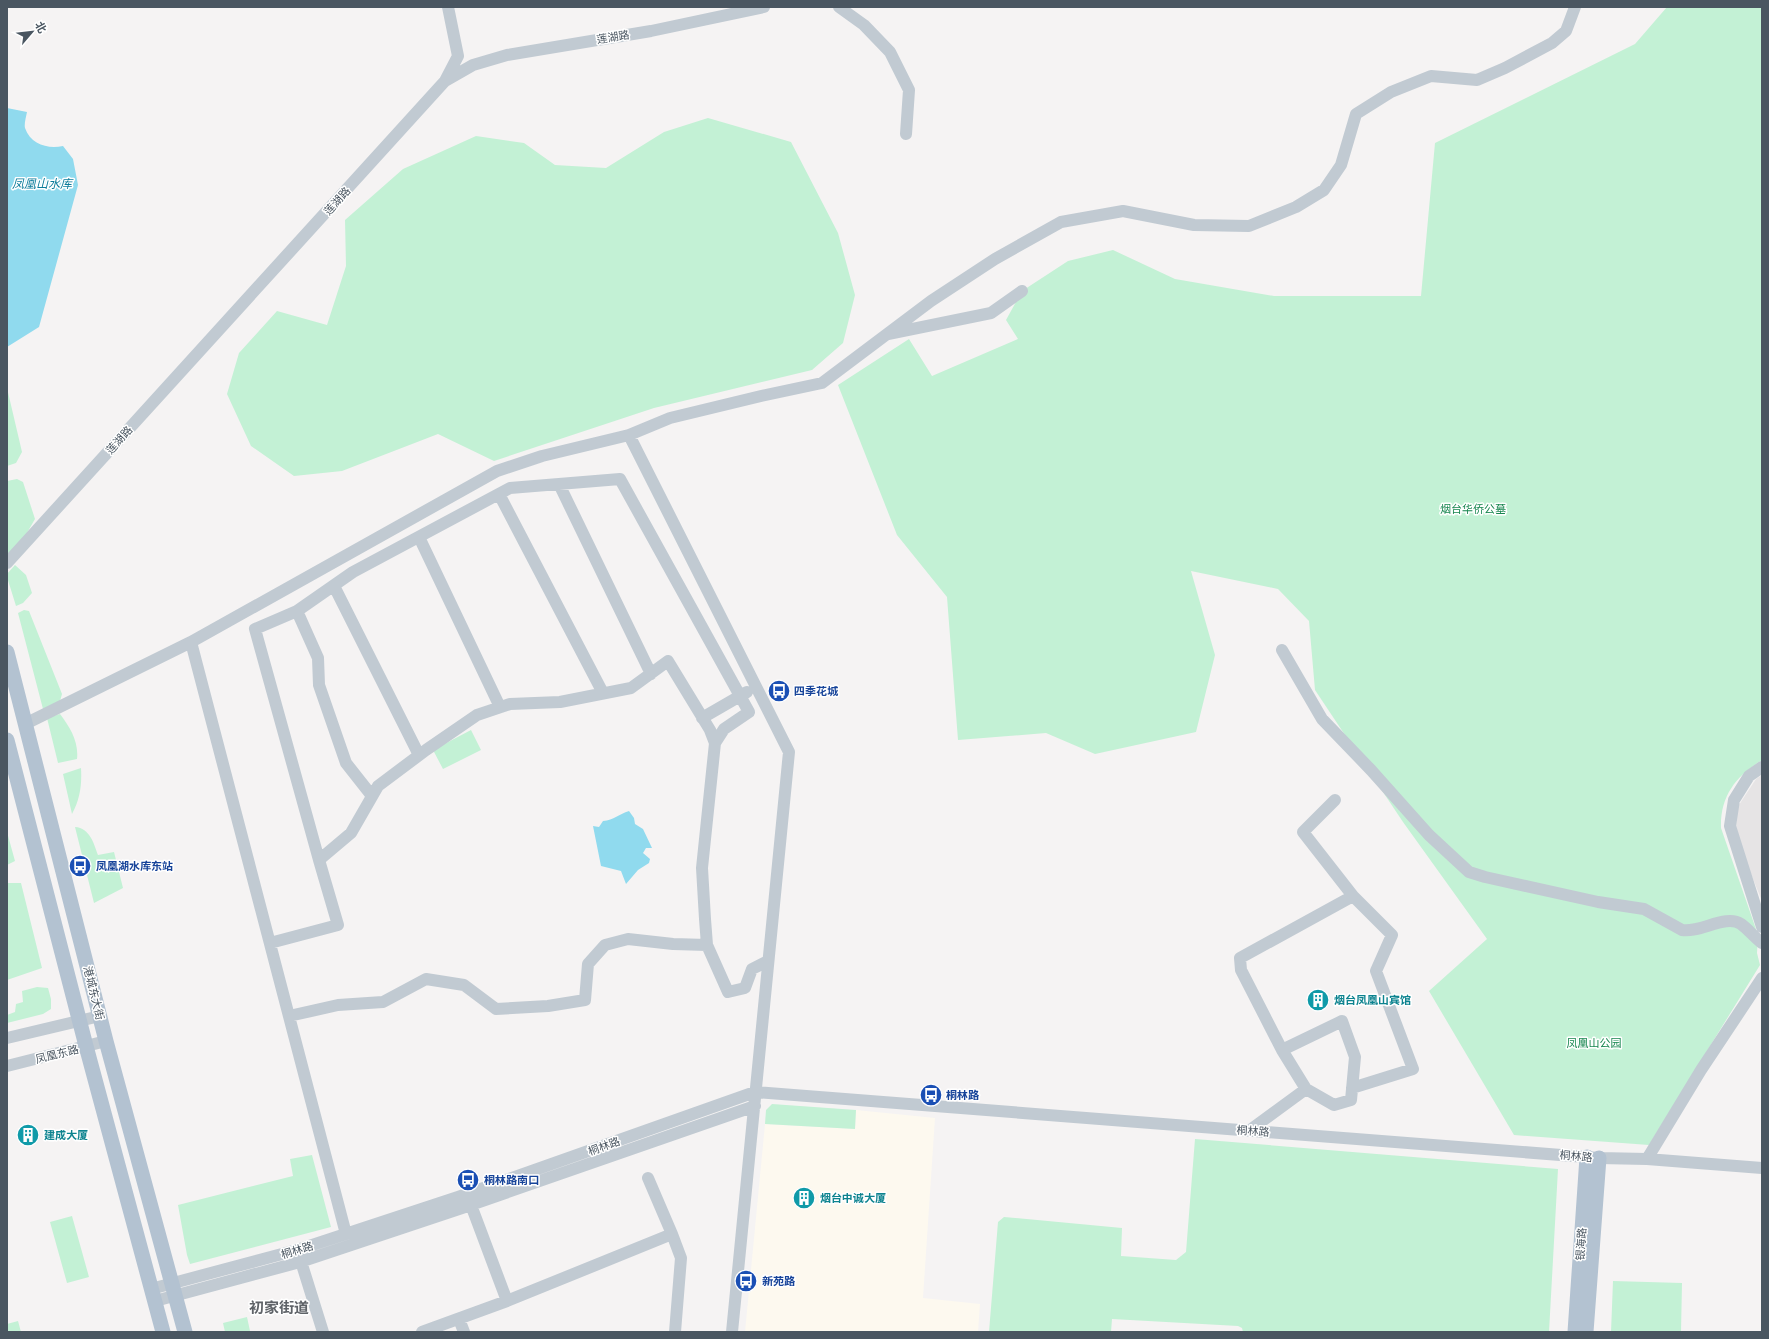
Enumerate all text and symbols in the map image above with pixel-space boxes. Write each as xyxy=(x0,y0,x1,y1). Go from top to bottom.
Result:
north arrow xyxy=(12,12,52,52)
text: 北 xyxy=(32,20,49,35)
street label: 莲湖路 xyxy=(596,28,630,46)
water label: 凤凰山水库 xyxy=(12,177,74,191)
street label: 莲湖路 xyxy=(322,185,353,218)
street label: 莲湖路 xyxy=(104,424,135,457)
park label: 烟台华侨公墓 xyxy=(1440,503,1506,516)
bus stop icon: 四季花城 xyxy=(766,678,792,704)
place label: 四季花城 xyxy=(794,685,839,698)
bus stop icon: 凤凰湖水库东站 xyxy=(67,853,93,879)
place label: 凤凰湖水库东站 xyxy=(96,860,173,873)
street label: 港城东大街 xyxy=(81,965,106,1021)
building icon: 烟台凤凰山宾馆 xyxy=(1305,987,1331,1013)
place label: 烟台凤凰山宾馆 xyxy=(1334,994,1411,1007)
park label: 凤凰山公园 xyxy=(1567,1037,1622,1050)
street label: 凤凰东路 xyxy=(34,1043,80,1066)
bus stop icon: 桐林路 xyxy=(918,1082,944,1108)
place label: 桐林路 xyxy=(946,1089,980,1102)
building icon: 建成大厦 xyxy=(15,1122,41,1148)
street label: 桐林路 xyxy=(1236,1124,1270,1139)
place label: 建成大厦 xyxy=(44,1129,88,1142)
street label: 桐林路 xyxy=(586,1135,622,1158)
street label: 桐林路 xyxy=(1559,1149,1593,1164)
bus stop icon: 桐林路南口 xyxy=(455,1167,481,1193)
place label: 桐林路南口 xyxy=(484,1174,539,1187)
building icon: 烟台中诚大厦 xyxy=(791,1185,817,1211)
place label: 烟台中诚大厦 xyxy=(820,1192,886,1205)
street label: 银海路 xyxy=(1574,1227,1589,1261)
street label: 桐林路 xyxy=(279,1239,315,1262)
bus stop icon: 新苑路 xyxy=(733,1268,759,1294)
place label: 新苑路 xyxy=(762,1275,796,1288)
district label: 初家街道 xyxy=(249,1299,309,1317)

